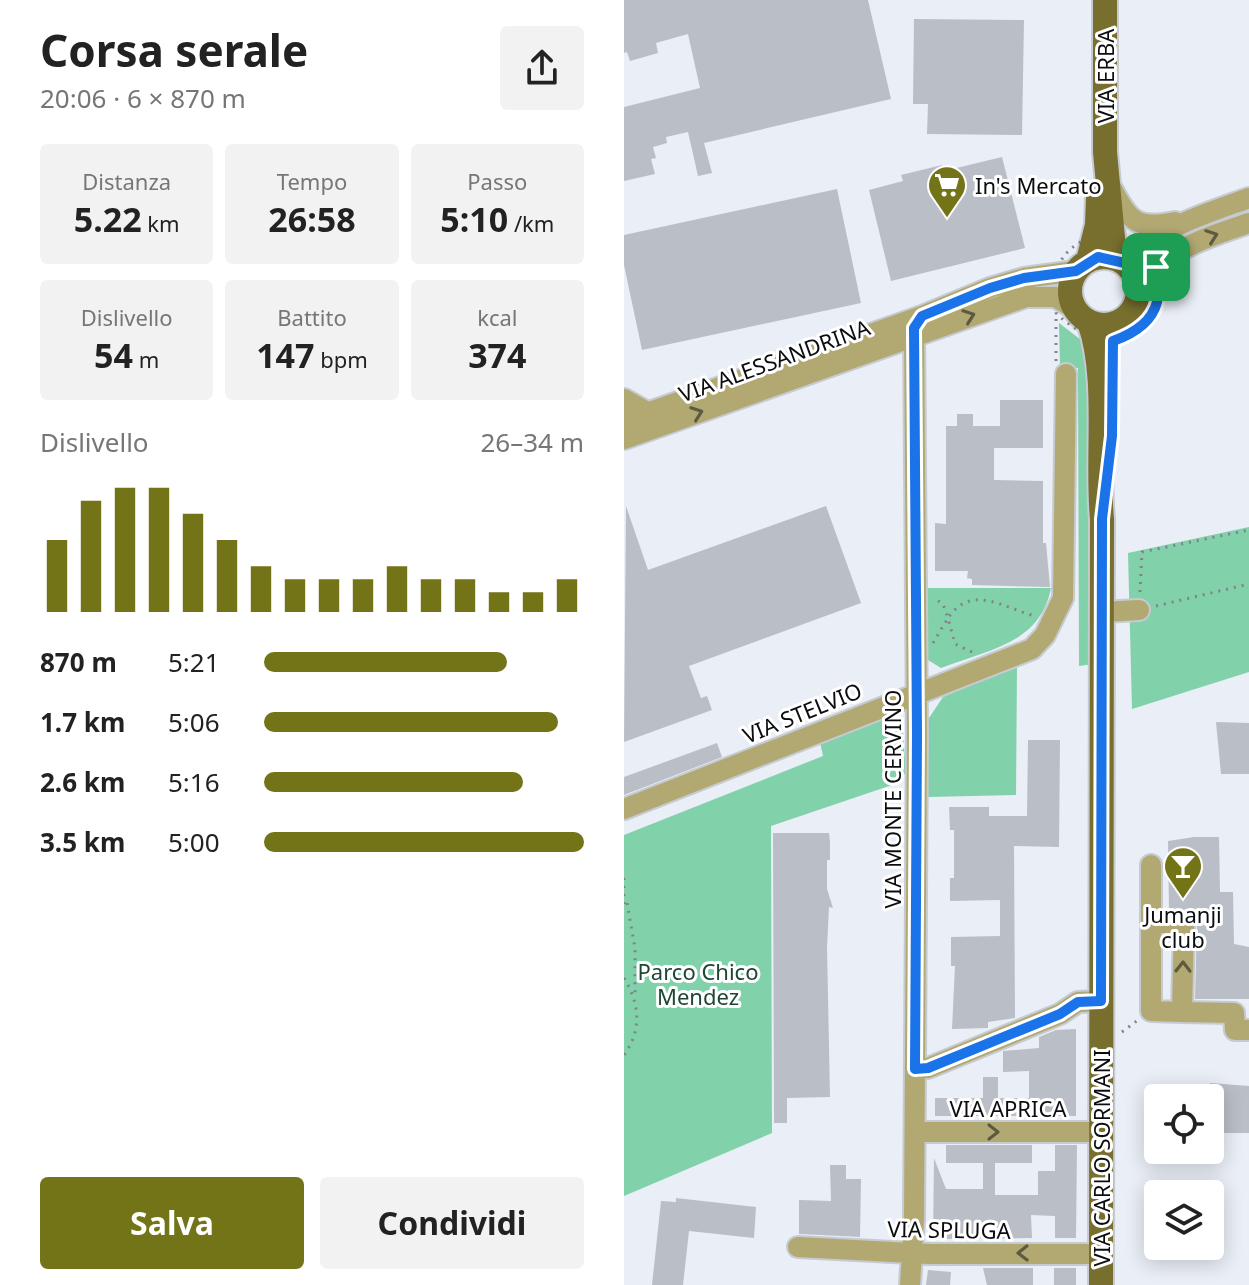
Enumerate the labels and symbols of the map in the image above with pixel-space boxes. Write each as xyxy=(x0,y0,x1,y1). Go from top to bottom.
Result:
street label: VIA ERBA xyxy=(1090,28,1120,123)
supermarket icon: In's Mercato xyxy=(926,164,968,219)
place label: In's Mercato xyxy=(975,170,1102,200)
one-way arrow xyxy=(1205,229,1219,246)
pin xyxy=(1122,233,1190,301)
one-way arrow xyxy=(961,310,975,326)
street label: VIA ALESSANDRINA xyxy=(674,311,875,408)
one-way arrow xyxy=(690,406,704,423)
street label: VIA STELVIO xyxy=(738,675,866,749)
street label: VIA MONTE CERVINO xyxy=(877,690,907,908)
bar icon: Jumanji club xyxy=(1162,845,1204,900)
place label: Jumanji club xyxy=(1142,899,1222,954)
park label: Parco Chico Mendez xyxy=(638,956,758,1011)
one-way arrow xyxy=(1174,960,1192,973)
street label: VIA CARLO SORMANI xyxy=(1086,1049,1116,1267)
street label: VIA APRICA xyxy=(950,1093,1067,1123)
one-way arrow xyxy=(987,1123,1000,1141)
street label: VIA SPLUGA xyxy=(887,1213,1012,1245)
one-way arrow xyxy=(1016,1245,1029,1262)

